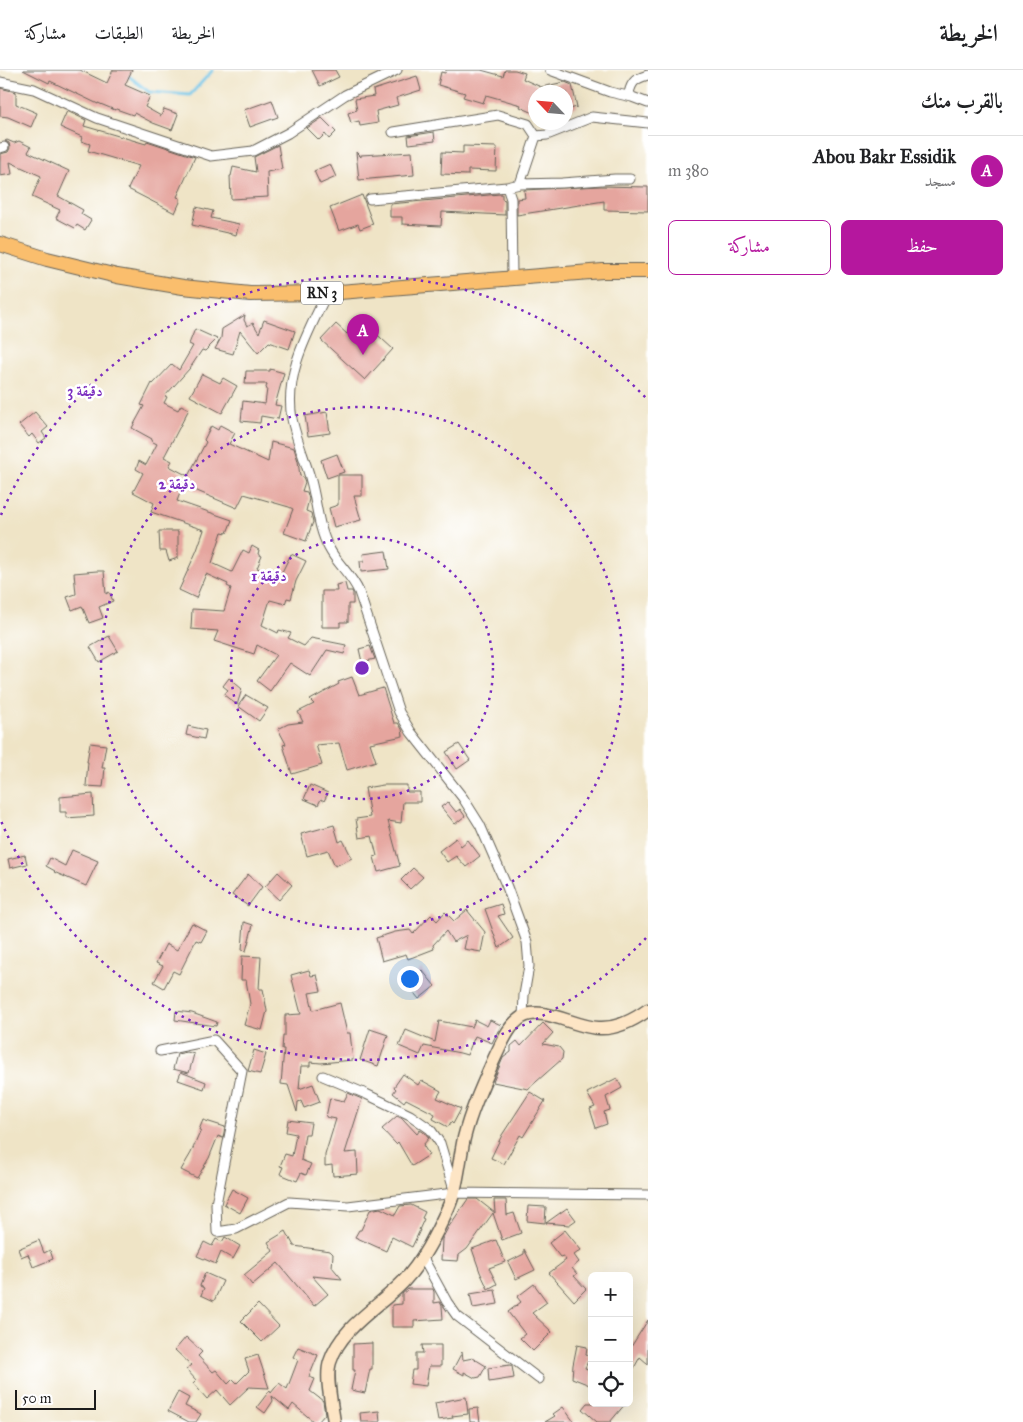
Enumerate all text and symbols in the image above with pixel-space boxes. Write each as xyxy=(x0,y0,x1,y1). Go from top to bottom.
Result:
text: الخريطة xyxy=(940,18,998,48)
text: مشاركة xyxy=(25,22,66,44)
text: الطبقات xyxy=(94,22,143,44)
text: الخريطة xyxy=(171,22,215,44)
north arrow xyxy=(528,85,573,130)
text: بالقرب منك xyxy=(921,88,1003,114)
text: Abou Bakr Essidik xyxy=(813,145,956,168)
text: 380 m xyxy=(668,161,709,180)
text: A xyxy=(982,161,992,180)
text: مسجد xyxy=(925,171,956,190)
button: مشاركة xyxy=(668,220,831,275)
button: حفظ xyxy=(841,220,1003,275)
road number: RN 3 xyxy=(301,282,343,304)
pin: A xyxy=(347,314,379,355)
text: 3 دقيقة xyxy=(67,382,103,401)
text: 2 دقيقة xyxy=(159,475,195,493)
text: 1 دقيقة xyxy=(251,567,287,585)
centre of rings xyxy=(353,659,371,677)
your location xyxy=(397,966,423,992)
map controls xyxy=(588,1272,633,1407)
button: + xyxy=(588,1272,633,1317)
button: − xyxy=(588,1317,633,1362)
button: locate xyxy=(588,1362,633,1407)
scale bar xyxy=(15,1387,96,1410)
text: 50 m xyxy=(22,1390,51,1407)

